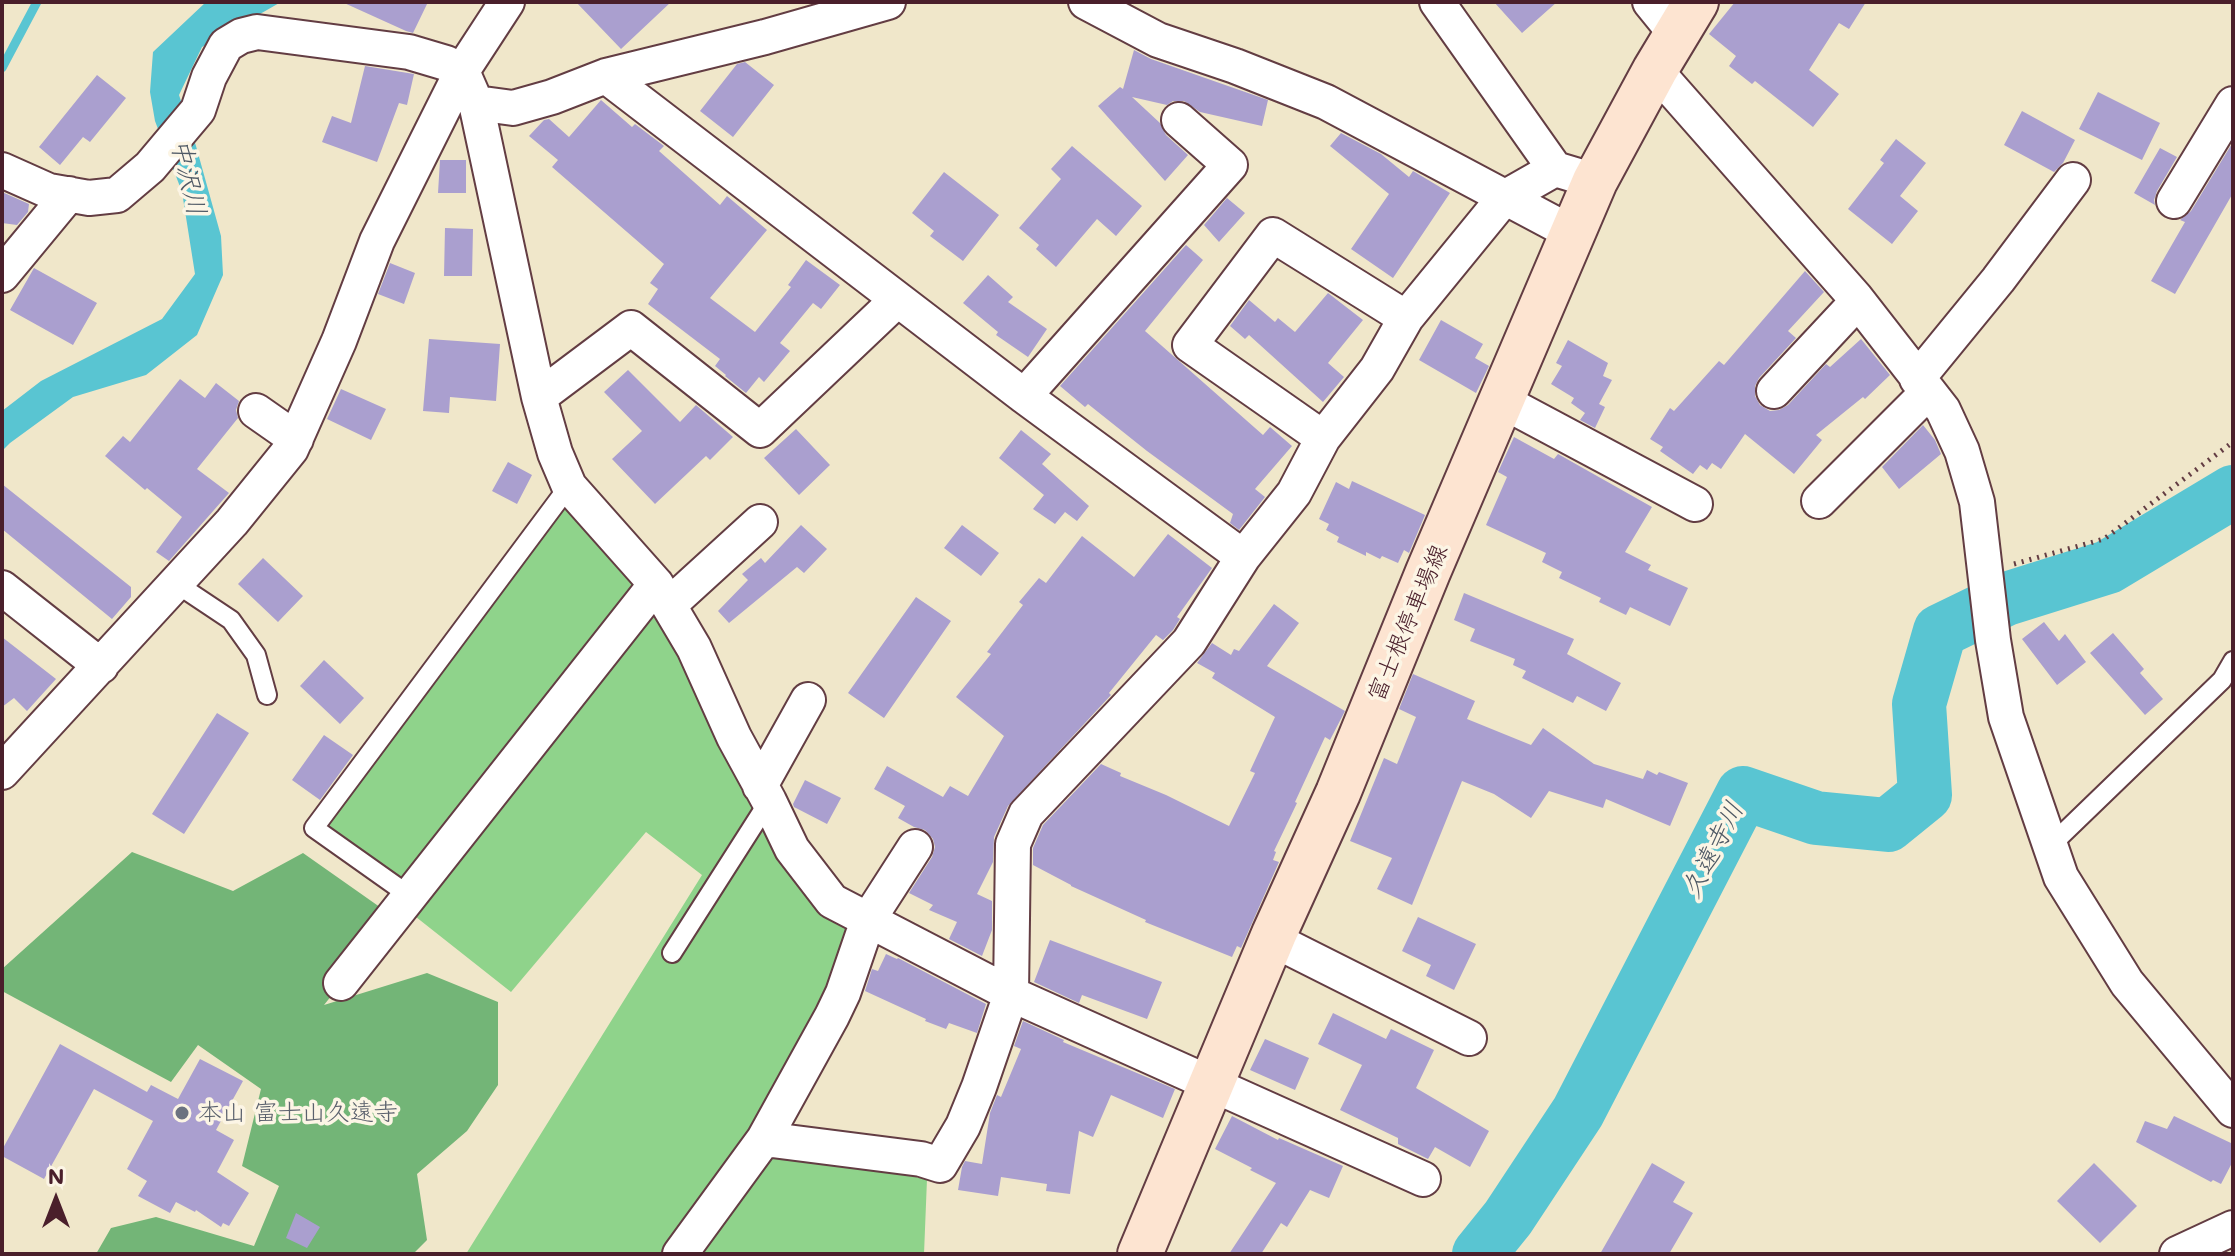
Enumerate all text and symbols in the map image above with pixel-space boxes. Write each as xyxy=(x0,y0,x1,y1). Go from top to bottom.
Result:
water label: 中沢川 xyxy=(164,135,212,219)
street label: 富士根停車場線 xyxy=(1362,540,1454,706)
water label: 久遠寺川 xyxy=(1675,797,1751,903)
place label: 本山 富士山久遠寺 xyxy=(198,1099,398,1127)
marker: 本山 富士山久遠寺 xyxy=(173,1104,191,1122)
north arrow xyxy=(16,1160,96,1240)
text: N xyxy=(48,1161,64,1190)

